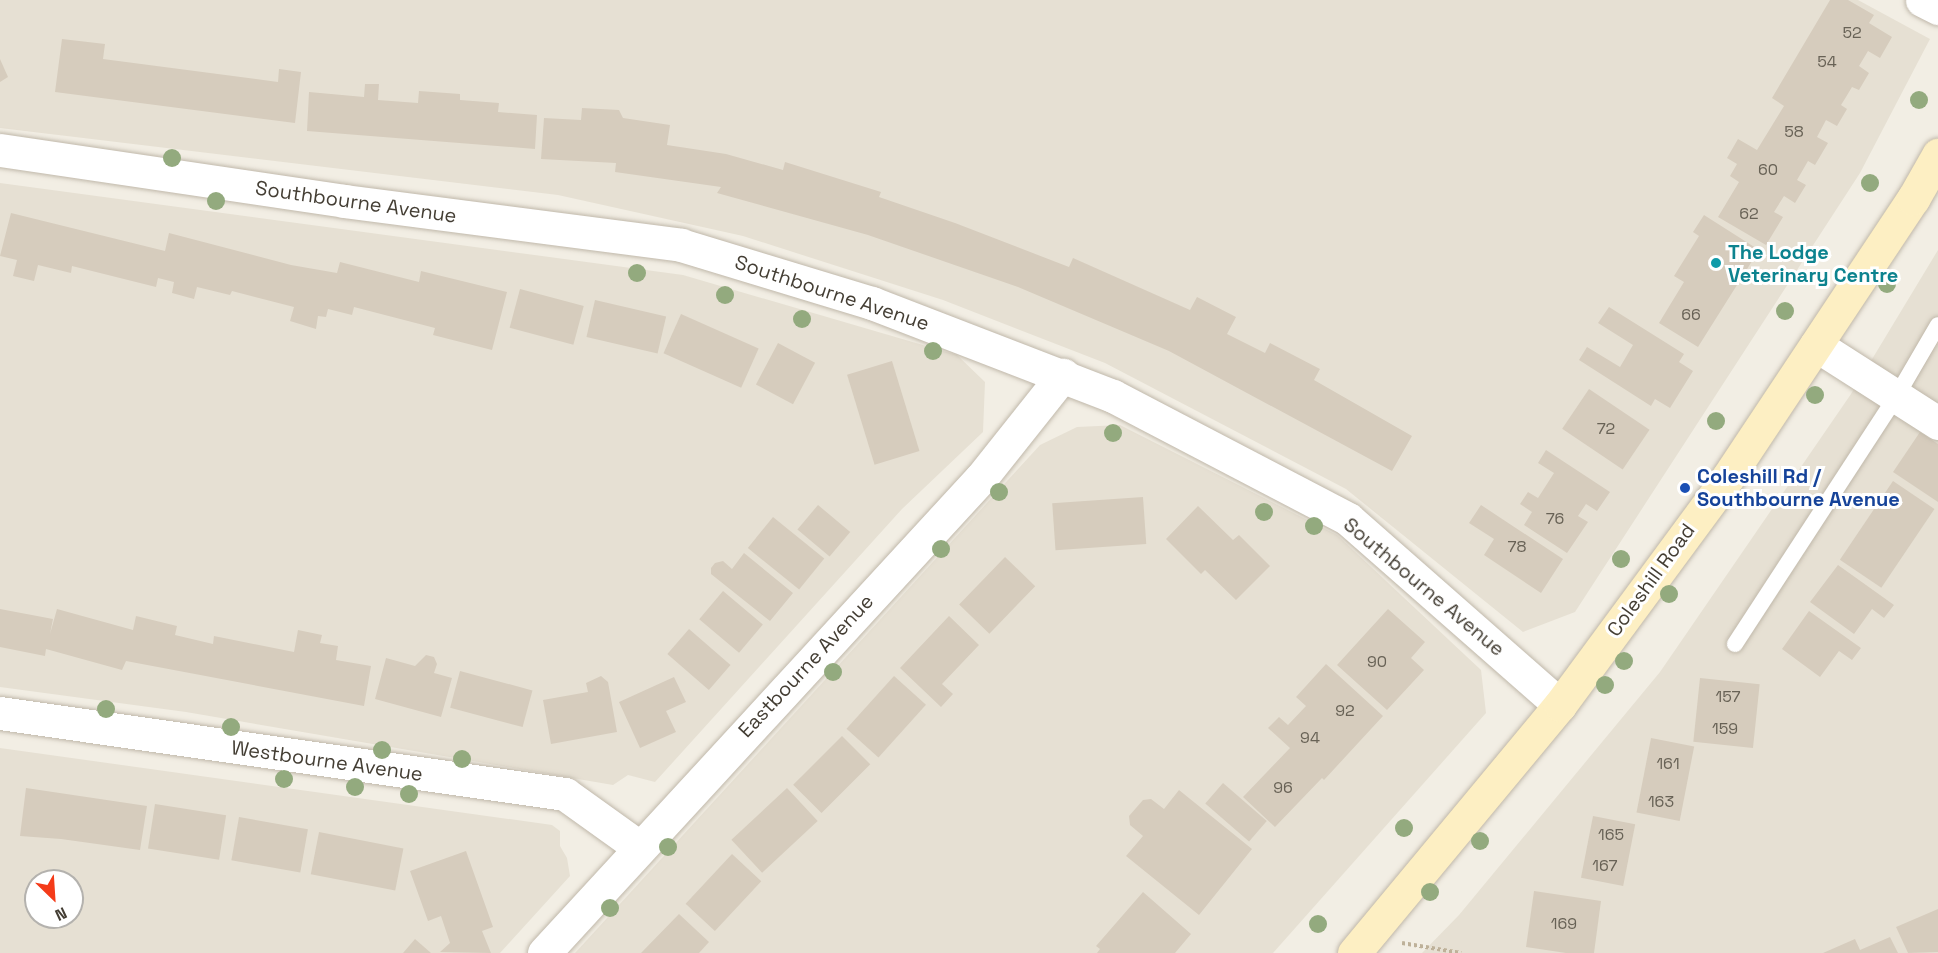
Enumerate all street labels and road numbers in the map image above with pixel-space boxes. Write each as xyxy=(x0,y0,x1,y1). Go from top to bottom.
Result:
street label: Southbourne Avenue xyxy=(254,176,458,228)
street label: Southbourne Avenue xyxy=(732,250,932,336)
street label: Southbourne Avenue xyxy=(1338,512,1510,662)
street label: Coleshill Road xyxy=(1602,519,1700,641)
street label: Eastbourne Avenue xyxy=(733,589,879,743)
street label: Westbourne Avenue xyxy=(230,736,424,786)

